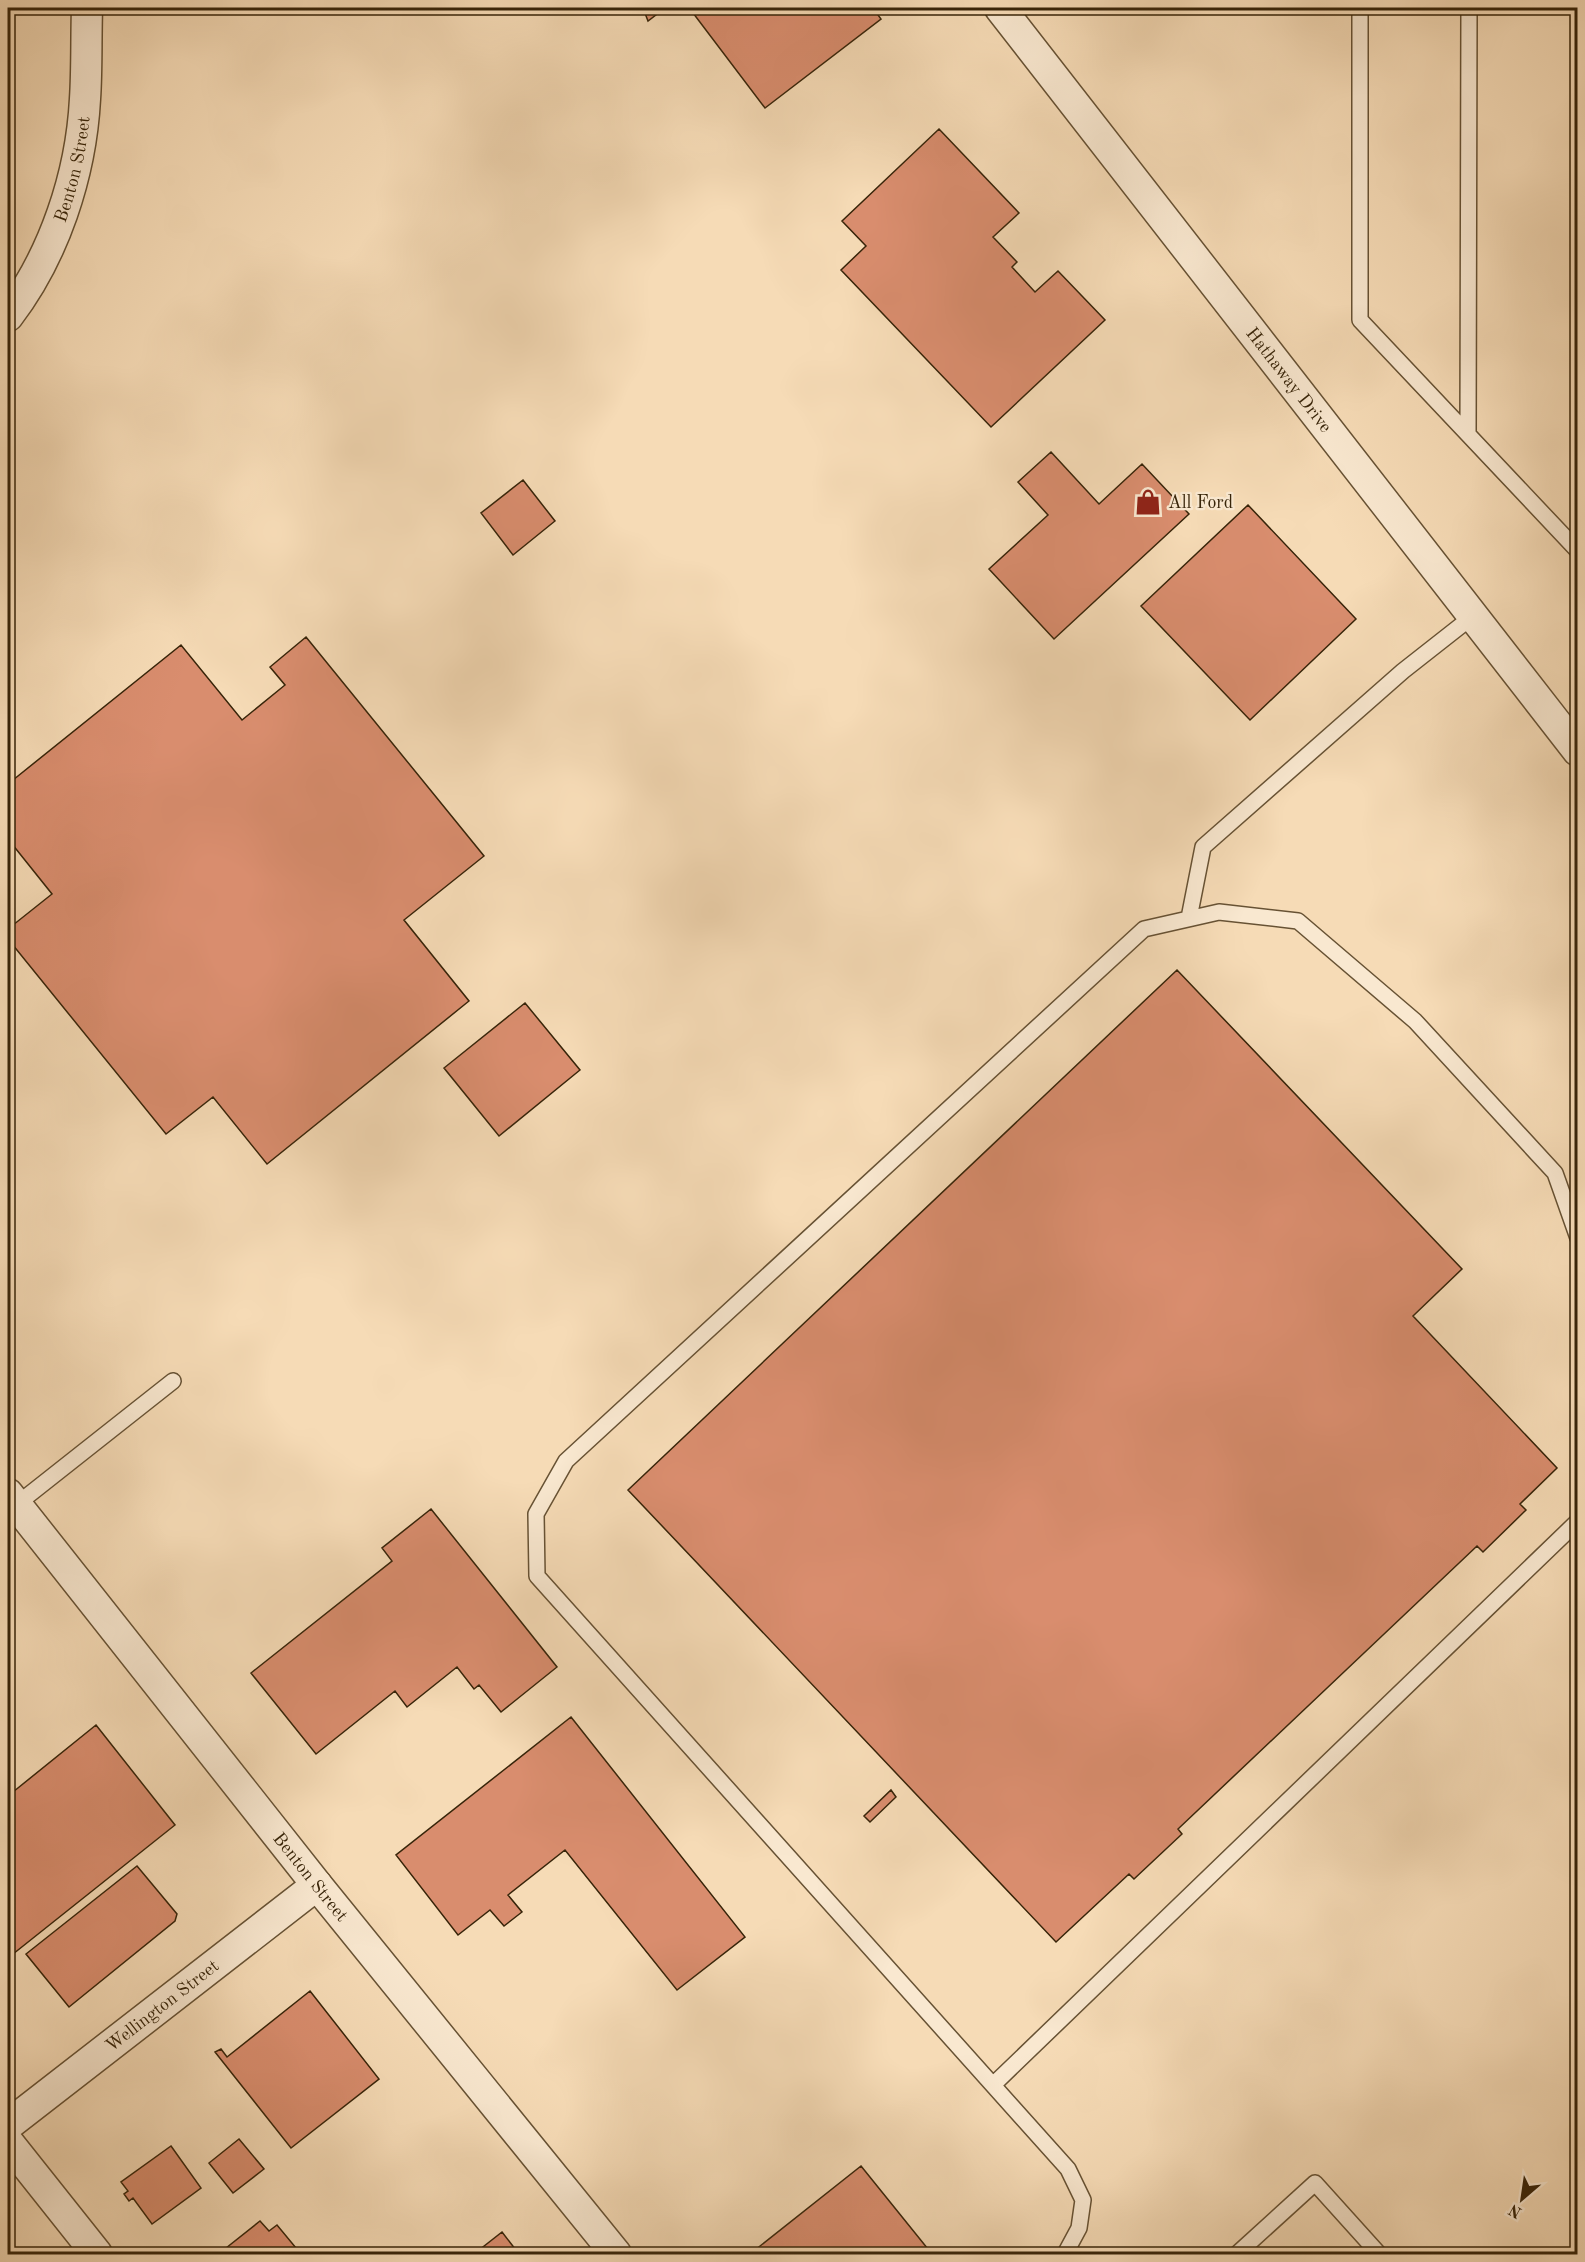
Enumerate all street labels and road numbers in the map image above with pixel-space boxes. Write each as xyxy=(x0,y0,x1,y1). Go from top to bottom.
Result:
street label: Benton Street xyxy=(52,115,94,225)
street label: Hathaway Drive xyxy=(1242,325,1335,436)
street label: Benton Street xyxy=(269,1829,351,1925)
street label: Wellington Street xyxy=(103,1957,222,2056)

